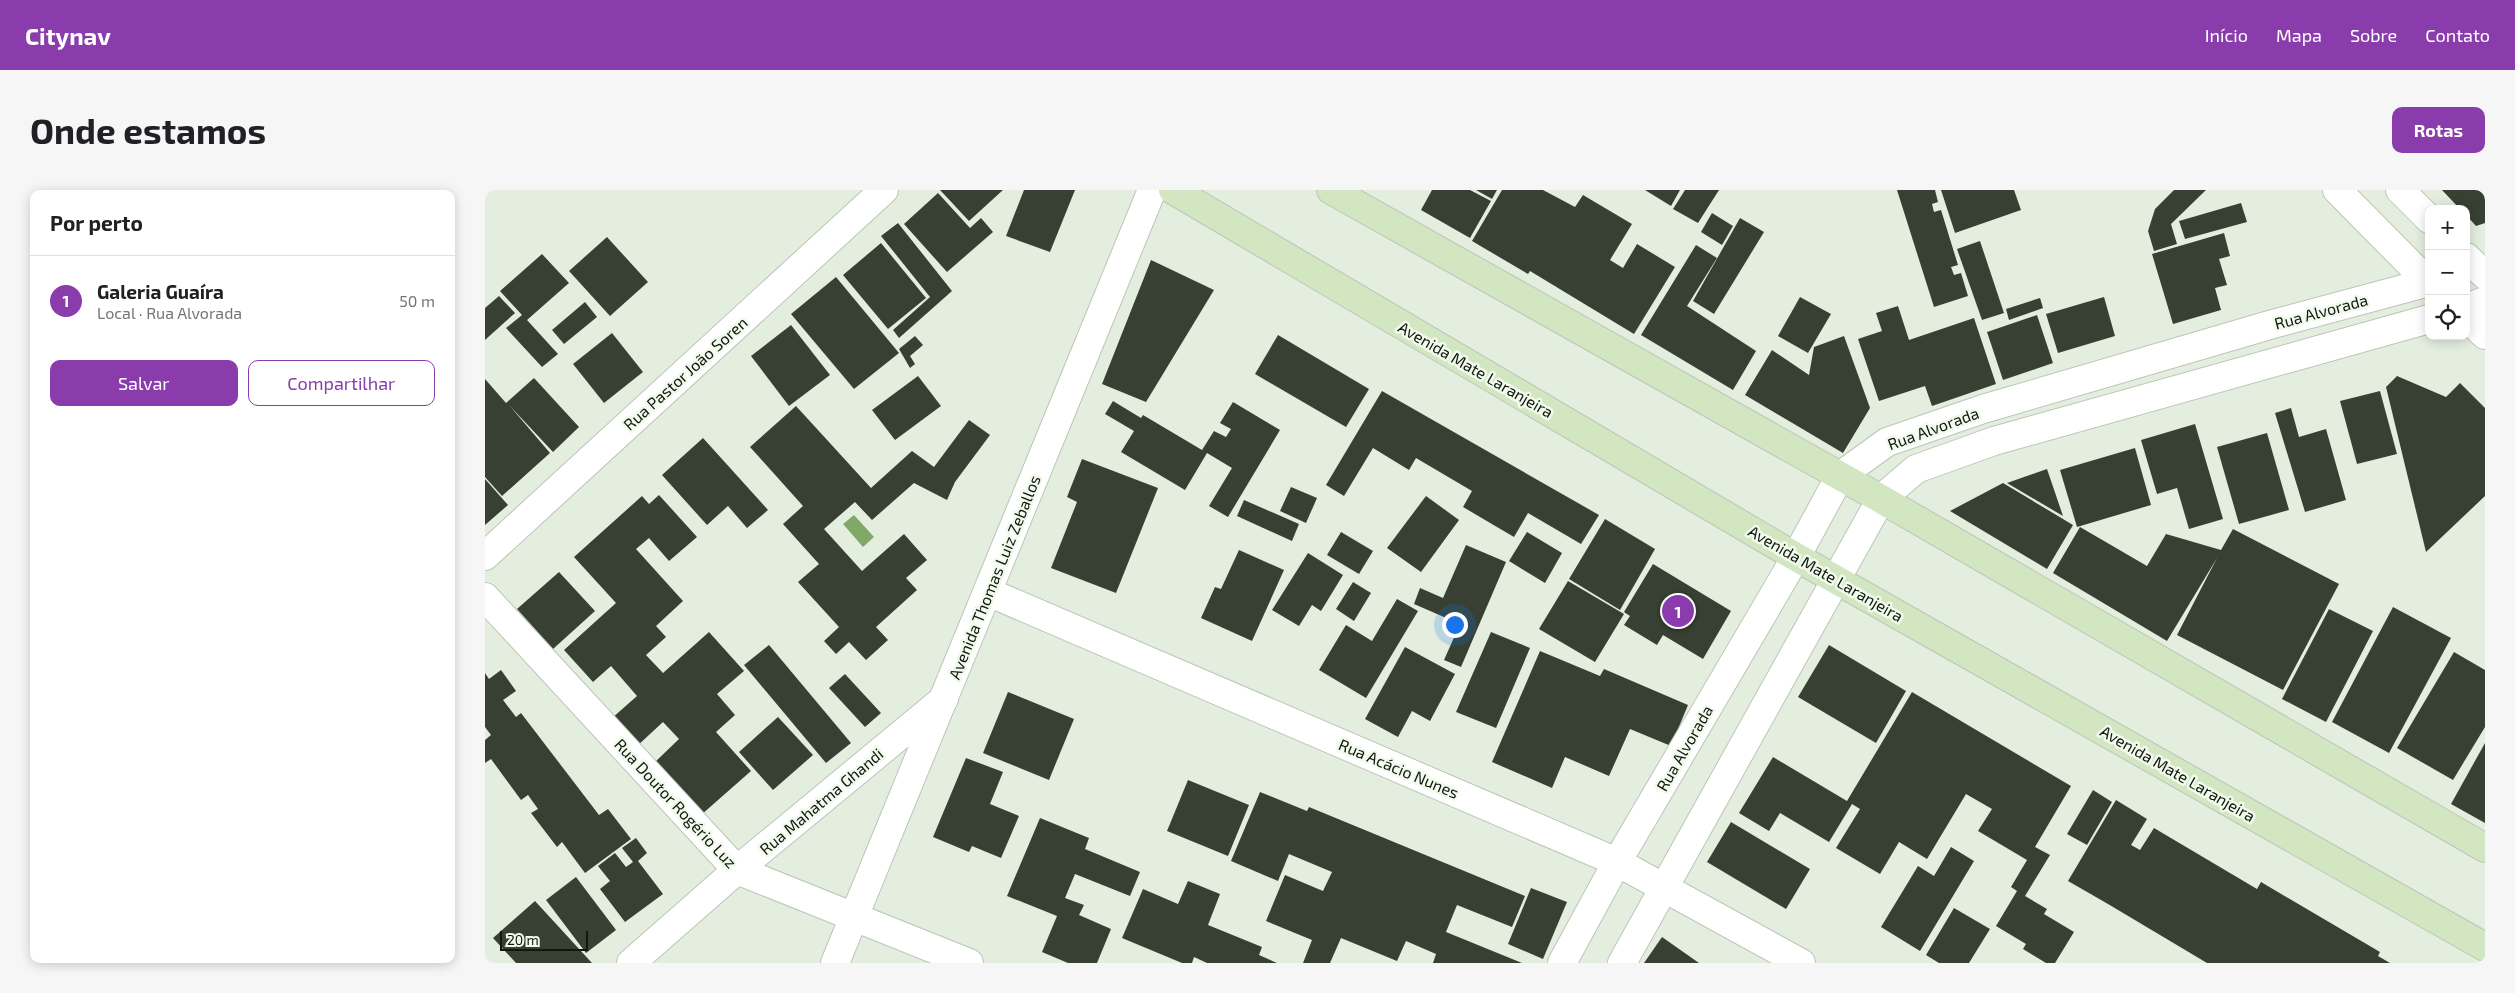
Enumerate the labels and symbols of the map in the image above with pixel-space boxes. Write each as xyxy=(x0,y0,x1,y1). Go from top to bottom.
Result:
street label: Rua Alvorada xyxy=(2272,289,2370,333)
street label: Rua Pastor João Soren xyxy=(619,312,751,434)
street label: Avenida Mate Laranjeira xyxy=(1395,317,1557,422)
street label: Rua Alvorada xyxy=(1885,403,1981,453)
street label: Avenida Thomas Luiz Zeballos xyxy=(944,472,1044,682)
street label: Avenida Mate Laranjeira xyxy=(1745,521,1907,626)
pin: 1 xyxy=(1662,592,1694,630)
your location xyxy=(1442,612,1468,638)
street label: Rua Alvorada xyxy=(1652,702,1716,794)
street label: Avenida Mate Laranjeira xyxy=(2097,721,2259,826)
street label: Rua Doutor Rogério Luz xyxy=(611,734,741,872)
street label: Rua Acácio Nunes xyxy=(1336,734,1462,802)
street label: Rua Mahatma Ghandi xyxy=(755,744,887,858)
scale bar xyxy=(500,928,587,951)

